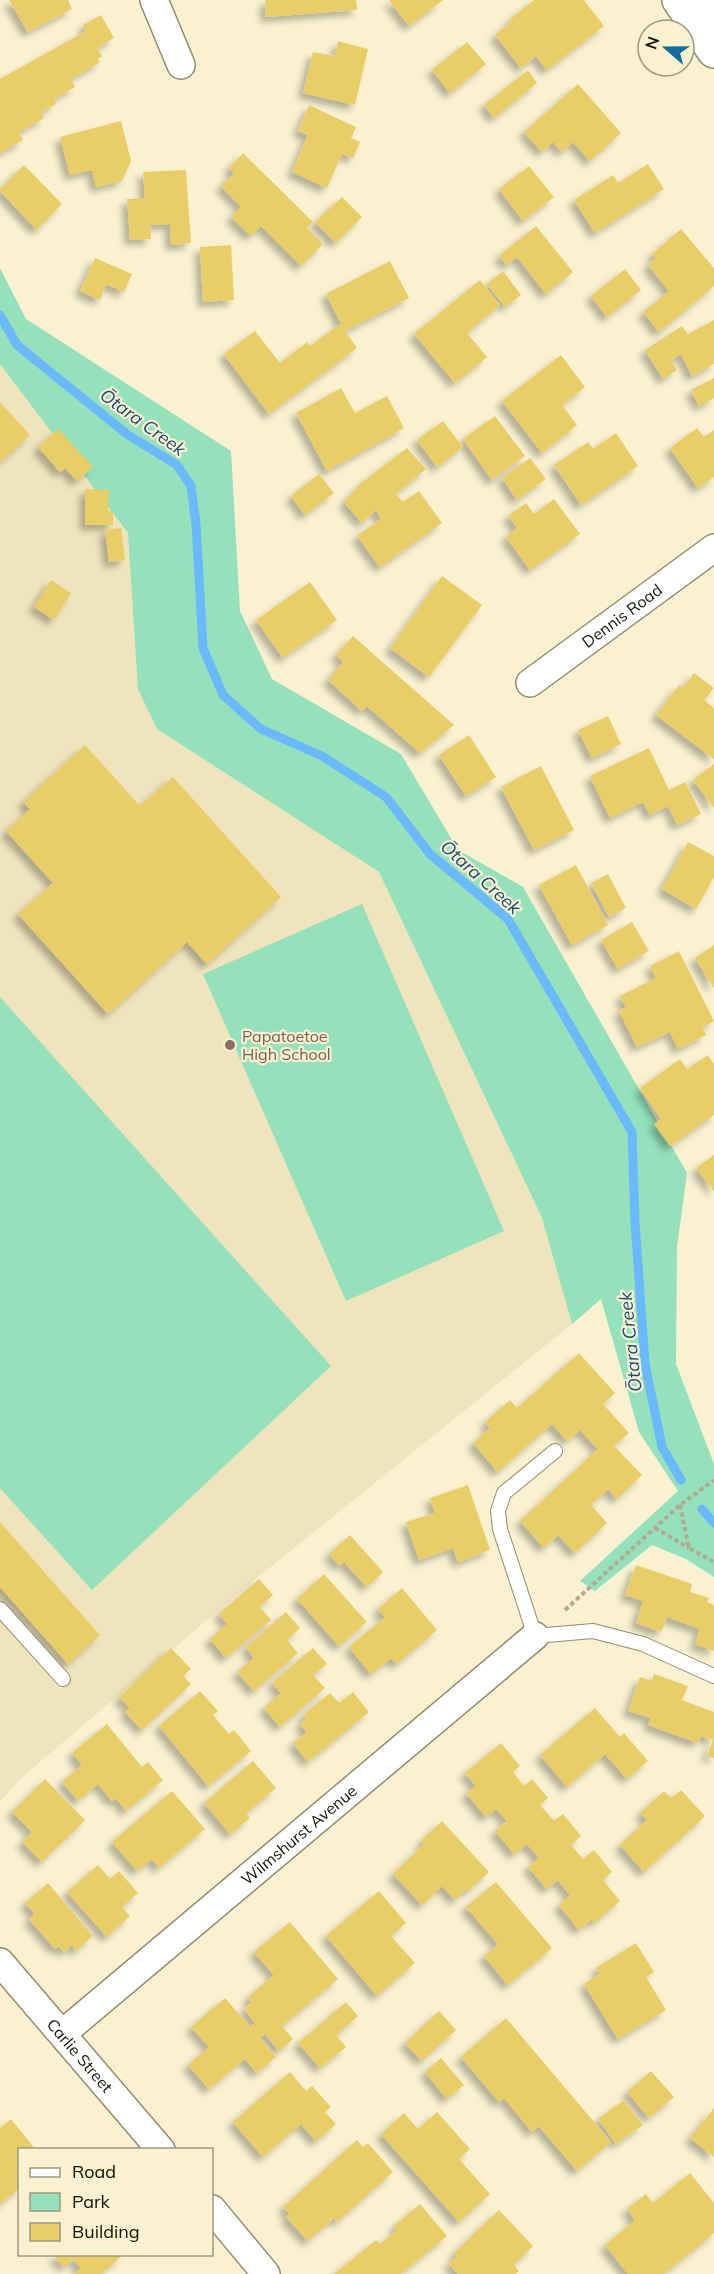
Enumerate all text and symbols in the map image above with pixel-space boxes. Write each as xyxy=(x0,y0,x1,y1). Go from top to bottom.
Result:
north arrow xyxy=(636,18,696,78)
text: N xyxy=(640,34,663,52)
water label: Ōtara Creek xyxy=(96,383,191,461)
street label: Dennis Road xyxy=(578,580,666,652)
water label: Ōtara Creek xyxy=(436,835,527,920)
place label: Papatoetoe High School xyxy=(242,1026,331,1064)
marker: Papatoetoe High School xyxy=(223,1038,237,1052)
water label: Ōtara Creek xyxy=(613,1290,647,1393)
street label: Wilmshurst Avenue xyxy=(237,1780,361,1889)
street label: Carlie Street xyxy=(43,2014,117,2097)
legend xyxy=(18,2148,213,2256)
text: Road xyxy=(72,2160,116,2183)
text: Park xyxy=(72,2190,111,2213)
text: Building xyxy=(72,2220,140,2243)

